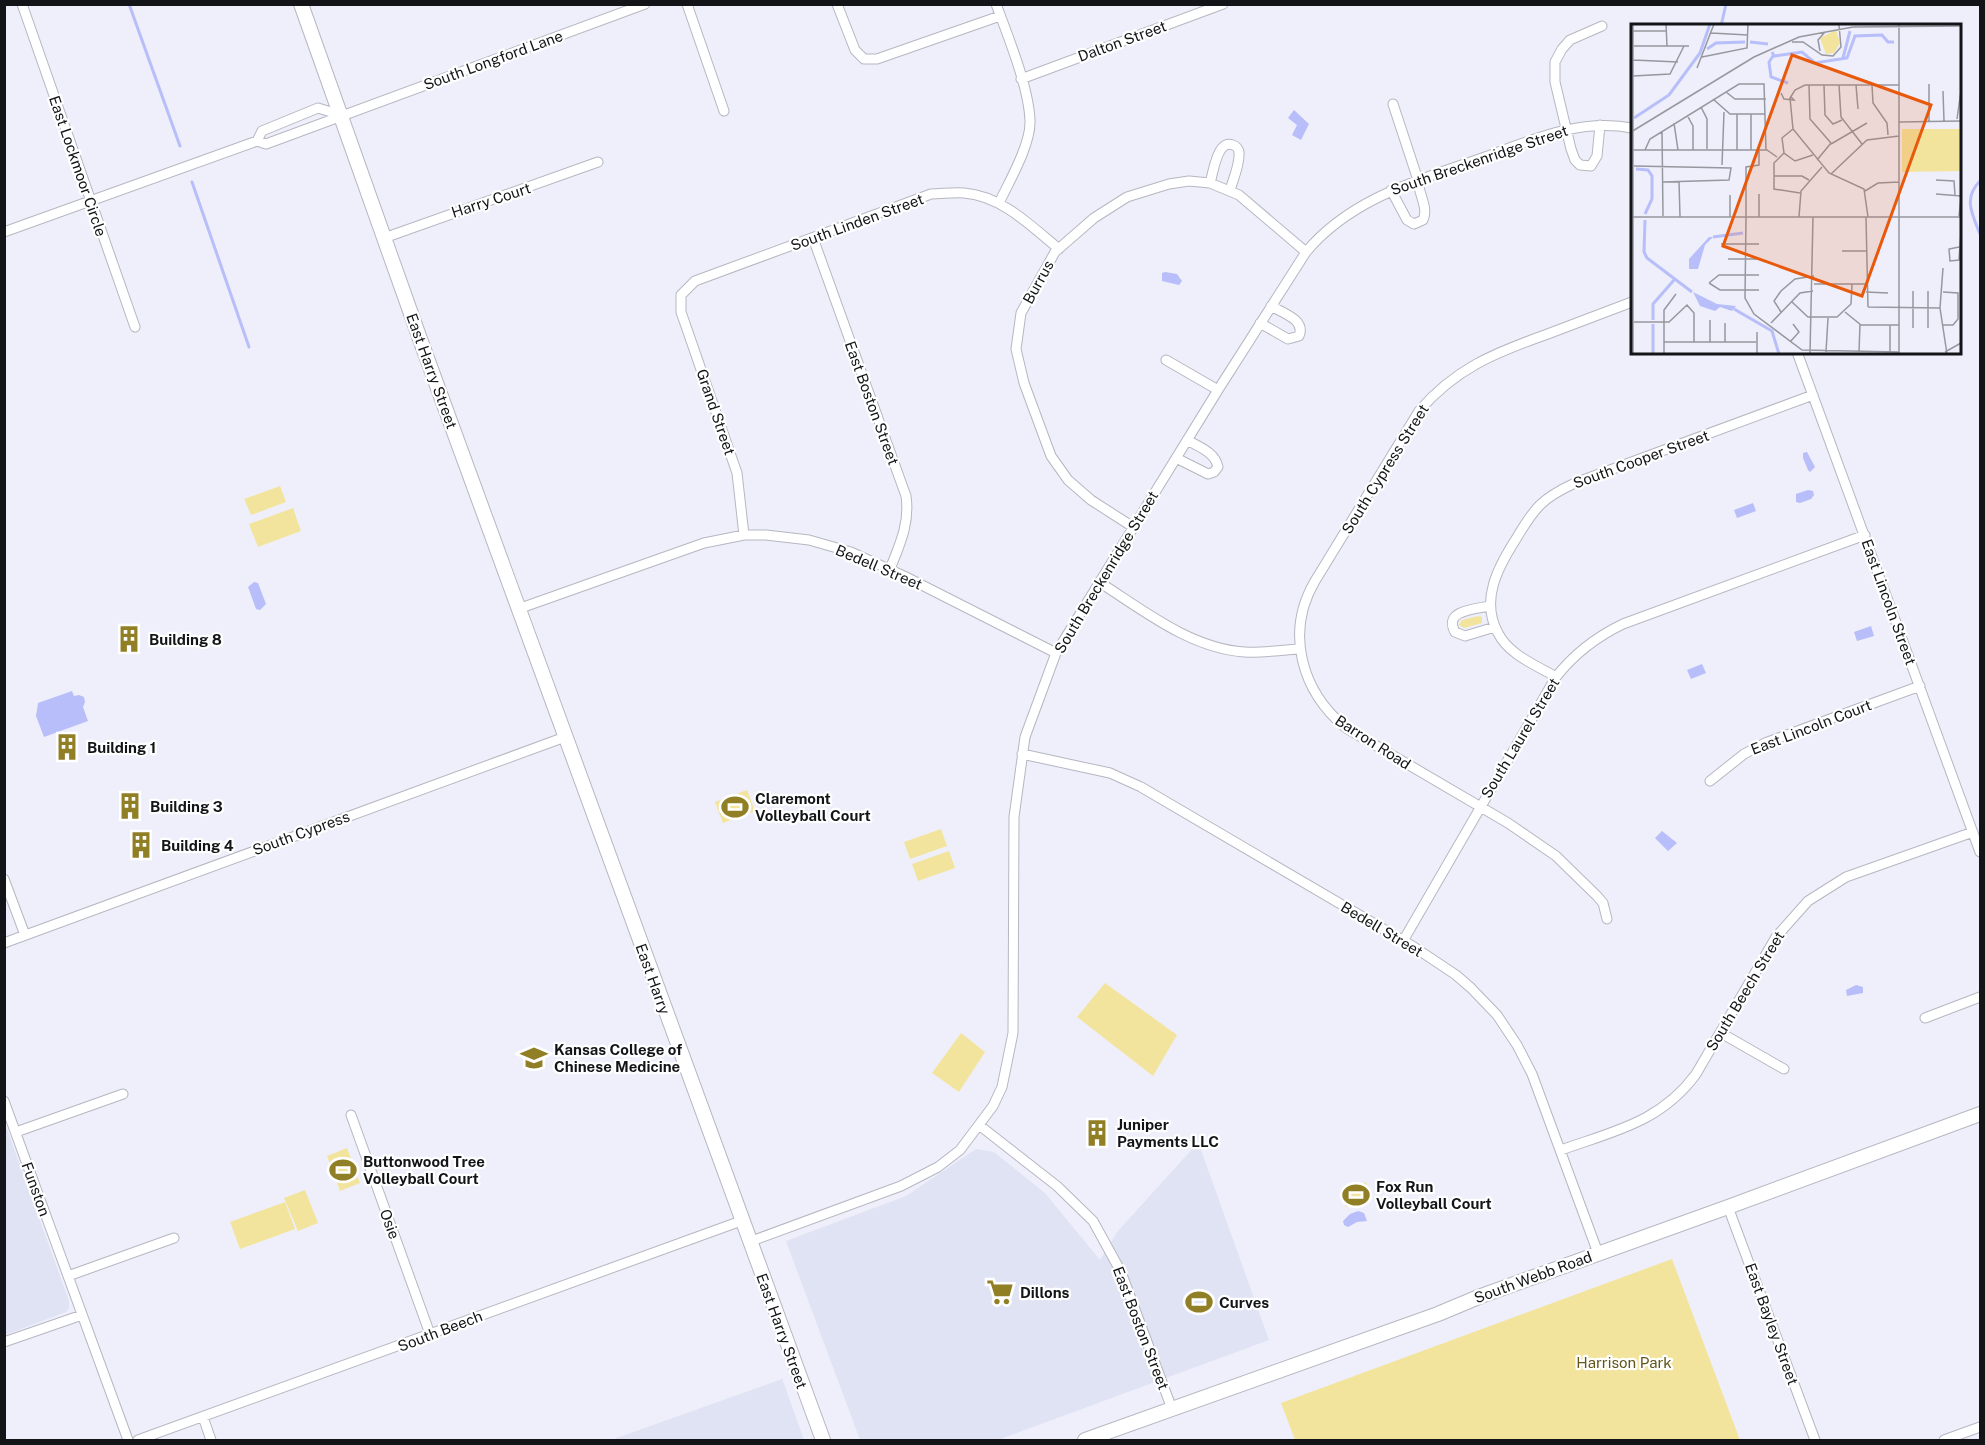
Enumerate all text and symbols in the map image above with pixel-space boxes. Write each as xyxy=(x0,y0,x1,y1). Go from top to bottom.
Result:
street label: Dalton Street xyxy=(1075,17,1169,65)
inset map xyxy=(1631,24,1961,354)
street label: South Longford Lane xyxy=(421,27,565,93)
street label: East Lockmoor Circle xyxy=(46,93,110,239)
street label: South Breckenridge Street xyxy=(1388,122,1570,198)
street label: Harry Court xyxy=(449,179,533,221)
street label: South Linden Street xyxy=(788,190,926,254)
street label: Burrus xyxy=(1019,257,1057,307)
street label: East Harry Street xyxy=(403,311,461,431)
street label: East Boston Street xyxy=(842,339,902,467)
street label: Grand Street xyxy=(693,367,739,457)
street label: South Cypress Street xyxy=(1338,401,1432,537)
street label: South Cooper Street xyxy=(1571,426,1711,492)
street label: South Breckenridge Street xyxy=(1051,488,1161,656)
street label: East Lincoln Street xyxy=(1858,537,1920,667)
street label: Bedell Street xyxy=(833,541,925,593)
building icon: Building 8 xyxy=(114,624,144,654)
place label: Building 8 xyxy=(149,631,222,648)
street label: South Laurel Street xyxy=(1477,675,1563,801)
street label: East Lincoln Court xyxy=(1748,696,1874,758)
street label: Barron Road xyxy=(1332,711,1414,773)
building icon: Building 1 xyxy=(52,732,82,762)
place label: Building 1 xyxy=(87,739,156,756)
place label: Claremont Volleyball Court xyxy=(755,790,871,824)
building icon: Building 3 xyxy=(115,791,145,821)
sports icon: Claremont Volleyball Court xyxy=(720,792,750,822)
place label: Building 3 xyxy=(150,798,223,815)
street label: South Cypress xyxy=(250,808,352,858)
building icon: Building 4 xyxy=(126,830,156,860)
place label: Building 4 xyxy=(161,837,234,854)
street label: Bedell Street xyxy=(1338,898,1426,960)
street label: South Beech Street xyxy=(1703,928,1788,1054)
street label: East Harry xyxy=(632,941,674,1017)
place label: Kansas College of Chinese Medicine xyxy=(554,1041,682,1075)
school or university icon: Kansas College of Chinese Medicine xyxy=(519,1043,549,1073)
place label: Juniper Payments LLC xyxy=(1117,1116,1219,1150)
building icon: Juniper Payments LLC xyxy=(1082,1118,1112,1148)
place label: Buttonwood Tree Volleyball Court xyxy=(363,1153,485,1187)
sports icon: Buttonwood Tree Volleyball Court xyxy=(328,1155,358,1185)
street label: Funston xyxy=(18,1160,54,1218)
place label: Fox Run Volleyball Court xyxy=(1376,1178,1492,1212)
sports icon: Fox Run Volleyball Court xyxy=(1341,1180,1371,1210)
street label: Osie xyxy=(377,1207,403,1241)
street label: South Webb Road xyxy=(1472,1248,1594,1306)
street label: East Bayley Street xyxy=(1742,1261,1802,1387)
street label: East Boston Street xyxy=(1110,1264,1172,1392)
street label: East Harry Street xyxy=(753,1271,811,1391)
supermarket icon: Dillons xyxy=(985,1277,1015,1307)
place label: Dillons xyxy=(1020,1284,1069,1301)
sports icon: Curves xyxy=(1184,1287,1214,1317)
place label: Curves xyxy=(1219,1294,1269,1311)
street label: South Beech xyxy=(395,1307,485,1355)
park label: Harrison Park xyxy=(1576,1354,1672,1371)

